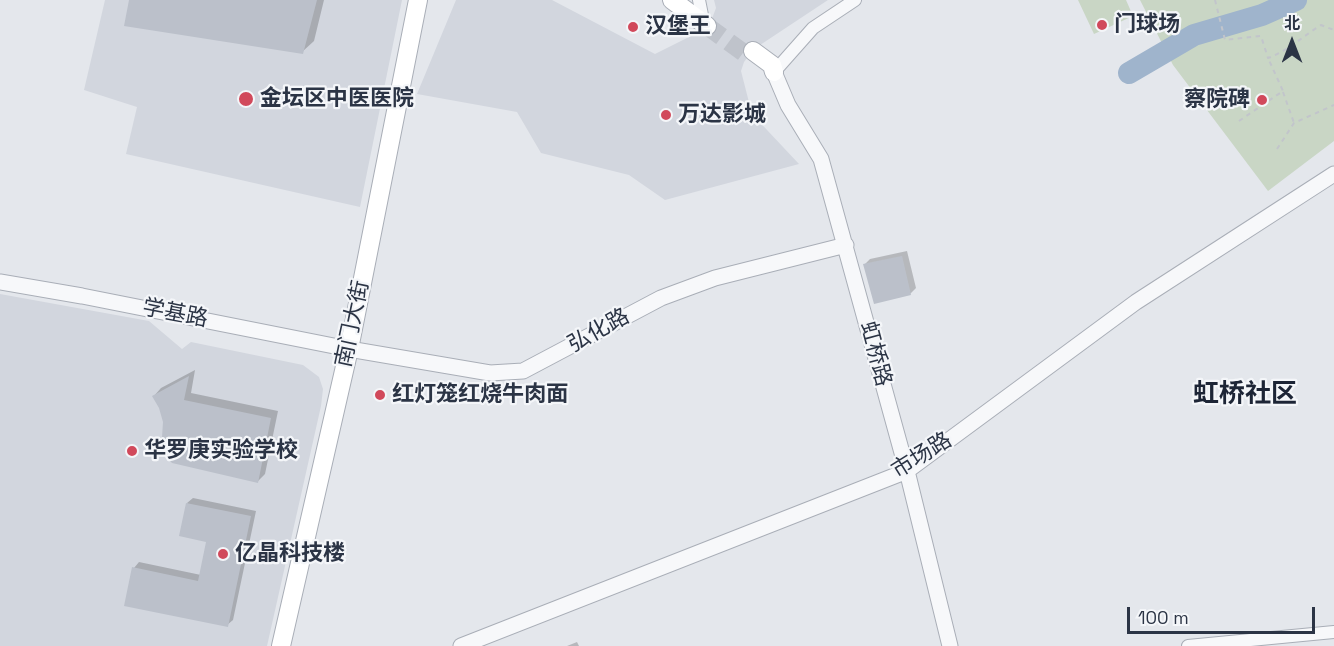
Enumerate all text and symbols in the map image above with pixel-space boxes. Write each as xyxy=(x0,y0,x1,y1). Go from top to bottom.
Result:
place label: 门球场 xyxy=(1114,12,1180,38)
north arrow xyxy=(1262,12,1322,72)
text: 北 xyxy=(1284,13,1300,34)
place label: 汉堡王 xyxy=(645,14,711,40)
marker: 门球场 xyxy=(1095,18,1109,32)
marker: 汉堡王 xyxy=(626,20,640,34)
place label: 金坛区中医医院 xyxy=(260,86,414,112)
place label: 察院碑 xyxy=(1184,87,1250,113)
marker: 金坛区中医医院 xyxy=(237,90,255,108)
marker: 察院碑 xyxy=(1255,93,1269,107)
place label: 万达影城 xyxy=(678,102,766,128)
marker: 万达影城 xyxy=(659,108,673,122)
street label: 南门大街 xyxy=(331,278,375,370)
street label: 学基路 xyxy=(140,295,210,333)
street label: 弘化路 xyxy=(564,303,634,359)
street label: 虹桥路 xyxy=(854,319,896,389)
district label: 虹桥社区 xyxy=(1193,379,1297,411)
place label: 红灯笼红烧牛肉面 xyxy=(392,382,568,408)
marker: 红灯笼红烧牛肉面 xyxy=(373,388,387,402)
street label: 市场路 xyxy=(887,427,957,485)
place label: 华罗庚实验学校 xyxy=(144,438,298,464)
marker: 华罗庚实验学校 xyxy=(125,444,139,458)
place label: 亿晶科技楼 xyxy=(235,541,345,567)
marker: 亿晶科技楼 xyxy=(216,547,230,561)
scale bar xyxy=(1130,595,1318,633)
text: 100 m xyxy=(1138,606,1189,629)

